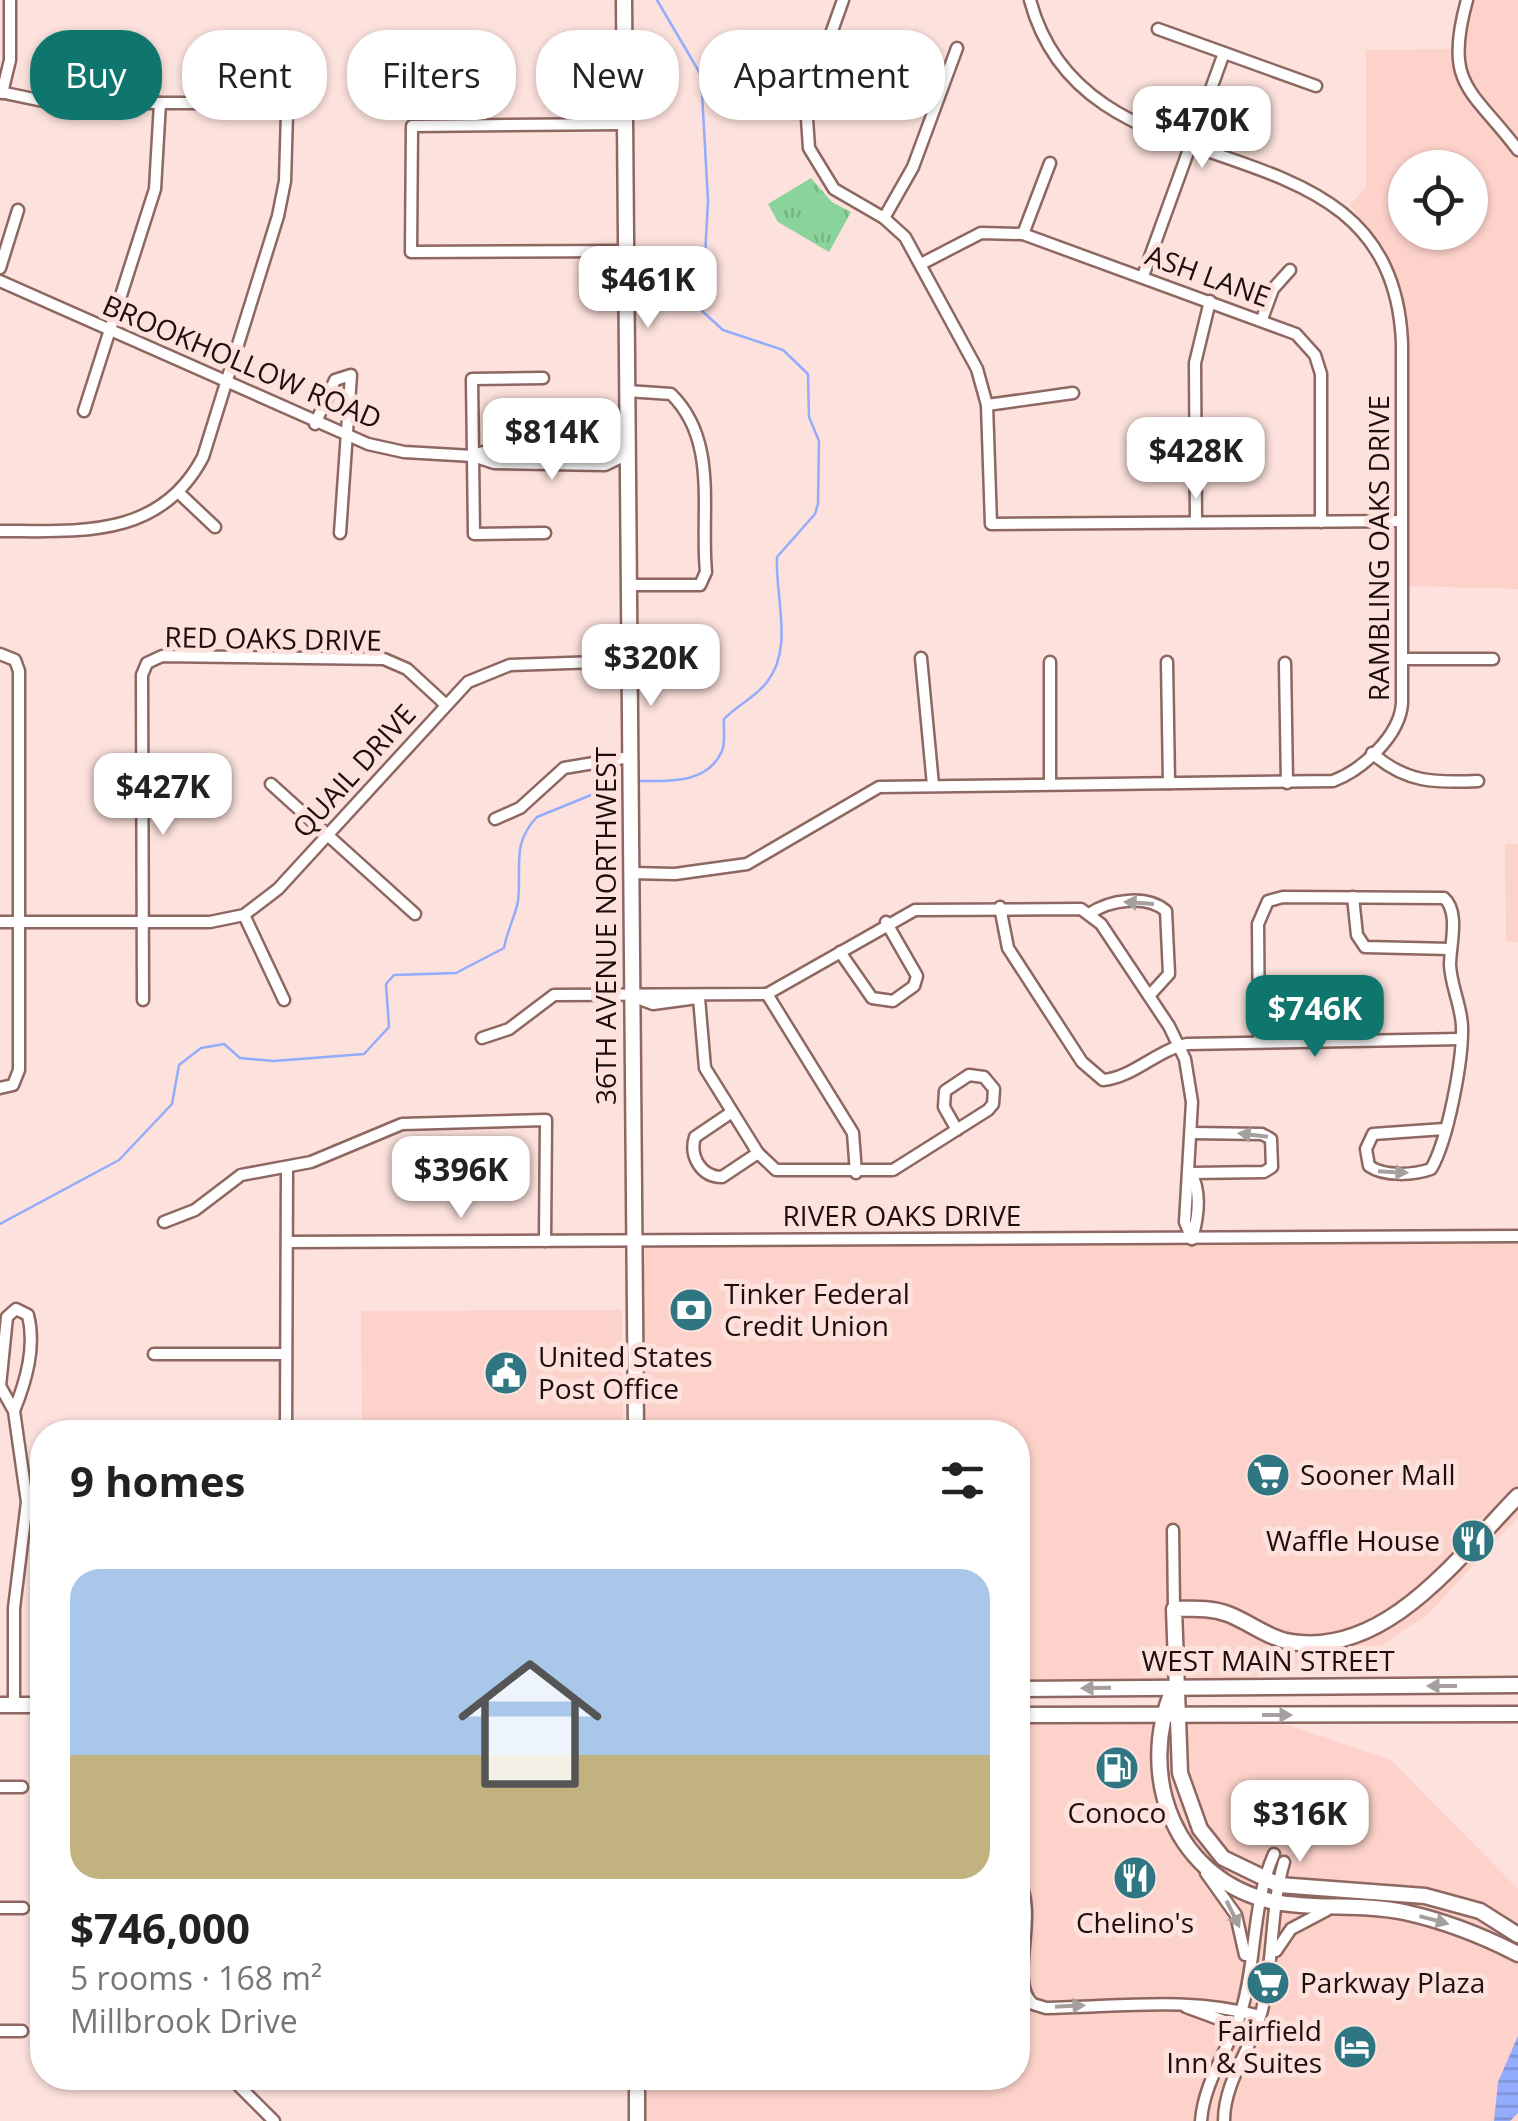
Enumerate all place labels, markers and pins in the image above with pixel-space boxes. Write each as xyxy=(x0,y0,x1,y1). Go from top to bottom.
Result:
pin: $470K xyxy=(1132,86,1272,171)
pin: $461K xyxy=(578,246,718,331)
pin: $814K xyxy=(482,398,622,483)
pin: $428K xyxy=(1126,417,1266,502)
pin: $320K xyxy=(581,624,721,709)
pin: $427K xyxy=(93,753,233,838)
pin: $746K xyxy=(1245,975,1385,1060)
pin: $396K xyxy=(391,1136,531,1221)
place label: Tinker Federal Credit Union xyxy=(724,1274,910,1344)
bank icon: Tinker Federal Credit Union xyxy=(668,1287,714,1333)
place label: United States Post Office xyxy=(538,1337,713,1407)
public building icon: United States Post Office xyxy=(483,1350,529,1396)
supermarket icon: Sooner Mall xyxy=(1245,1452,1291,1498)
place label: Sooner Mall xyxy=(1300,1455,1456,1493)
restaurant icon: Waffle House xyxy=(1450,1518,1496,1564)
place label: Waffle House xyxy=(1266,1521,1440,1559)
fuel station icon: Conoco xyxy=(1094,1745,1140,1791)
pin: $316K xyxy=(1230,1780,1370,1865)
place label: Conoco xyxy=(1068,1793,1166,1831)
restaurant icon: Chelino's xyxy=(1112,1855,1158,1901)
place label: Chelino's xyxy=(1076,1903,1194,1941)
supermarket icon: Parkway Plaza xyxy=(1245,1960,1291,2006)
place label: Parkway Plaza xyxy=(1300,1963,1485,2001)
place label: Fairfield Inn & Suites xyxy=(1166,2011,1322,2081)
hotel icon: Fairfield Inn & Suites xyxy=(1332,2024,1378,2070)

